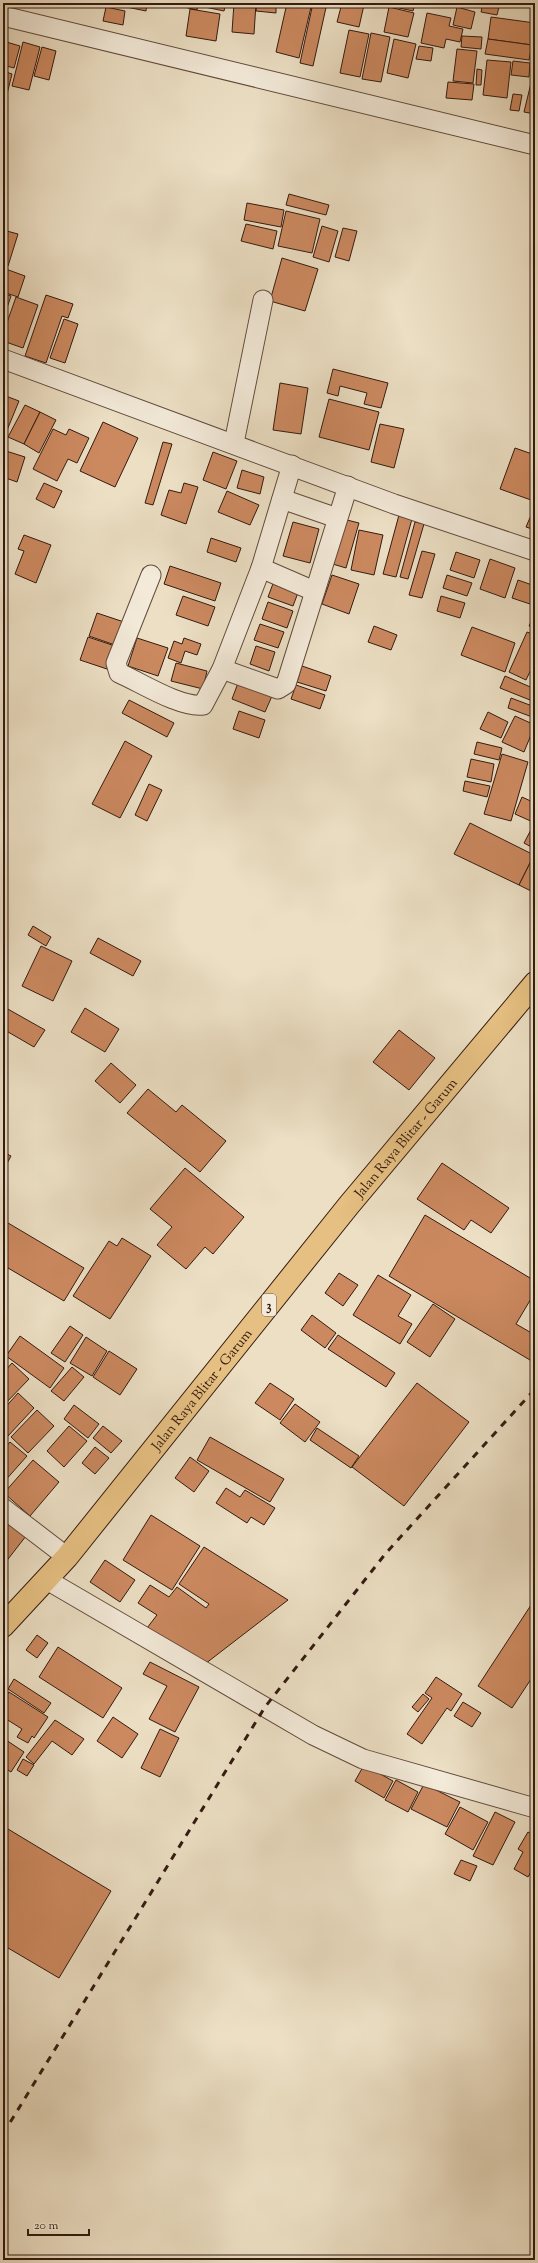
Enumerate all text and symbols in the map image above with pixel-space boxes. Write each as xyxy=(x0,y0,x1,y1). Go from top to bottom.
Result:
street label: Jalan Raya Blitar - Garum xyxy=(350,1074,463,1204)
road number: 3 xyxy=(262,1294,276,1316)
street label: Jalan Raya Blitar - Garum xyxy=(147,1325,258,1457)
scale bar xyxy=(28,2211,89,2237)
text: 20 m xyxy=(34,2217,59,2235)

